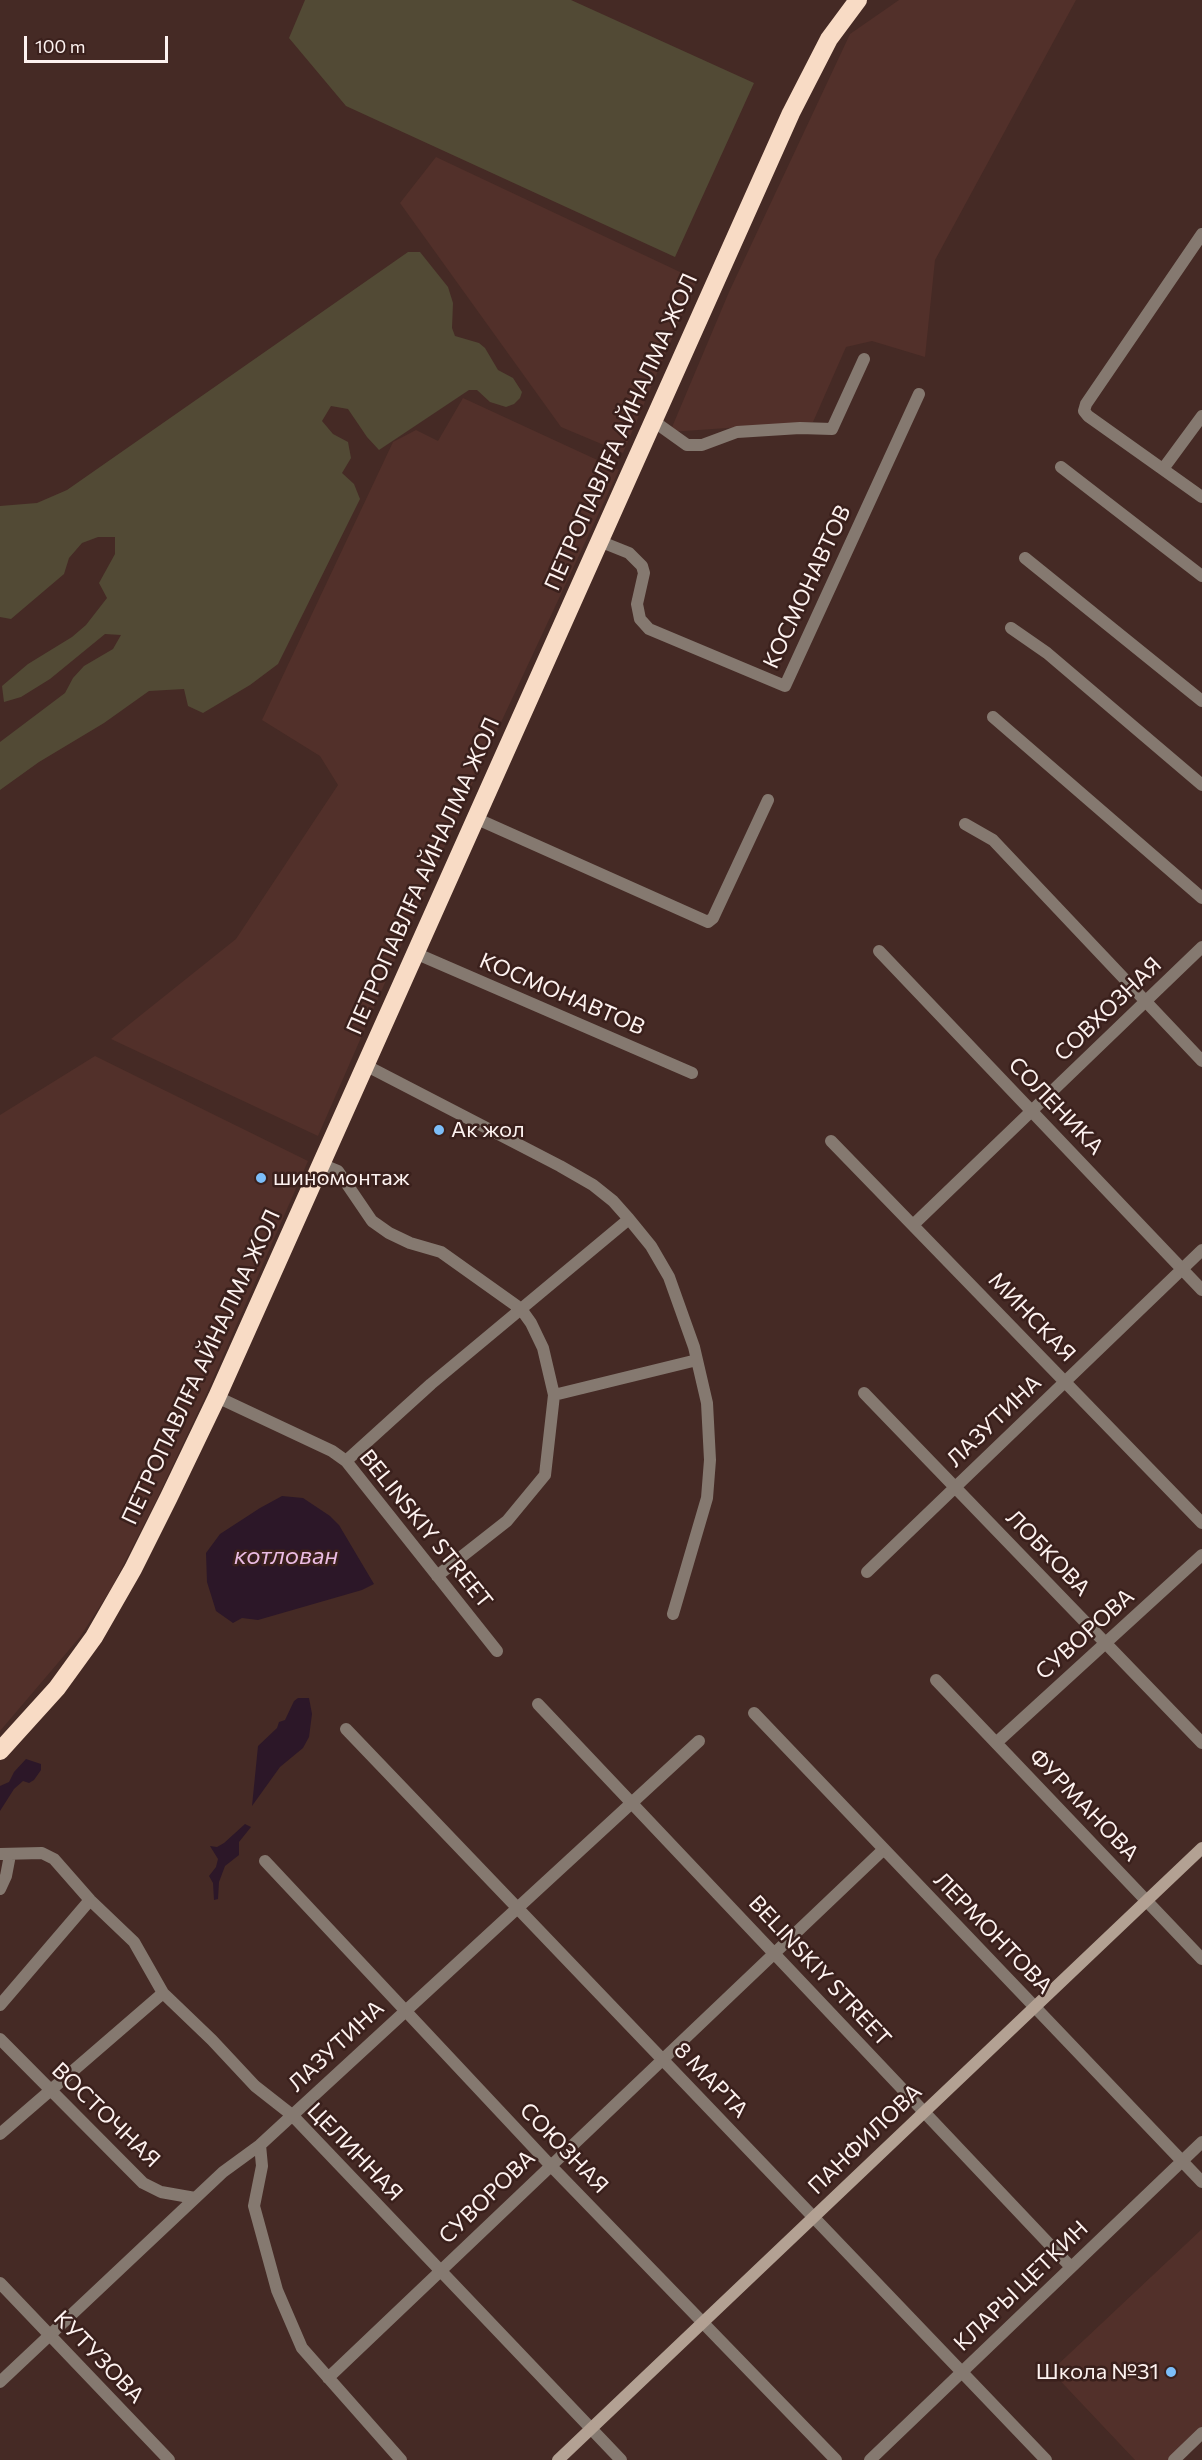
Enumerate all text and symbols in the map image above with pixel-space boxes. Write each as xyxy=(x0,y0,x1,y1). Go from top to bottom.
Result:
scale bar xyxy=(27,24,171,62)
text: 100 m xyxy=(35,35,85,57)
street label: ПЕТРОПАВЛҒА АЙНАЛМА ЖОЛ xyxy=(539,269,703,595)
street label: КОСМОНАВТОВ xyxy=(758,501,856,673)
street label: ПЕТРОПАВЛҒА АЙНАЛМА ЖОЛ xyxy=(341,713,505,1039)
street label: КОСМОНАВТОВ xyxy=(475,947,649,1041)
street label: СОВХОЗНАЯ xyxy=(1049,951,1167,1067)
street label: СОЛЕНИКА xyxy=(1003,1052,1109,1160)
place label: Ак жол xyxy=(451,1117,525,1143)
marker: Ак жол xyxy=(432,1123,446,1137)
place label: шиномонтаж xyxy=(273,1165,410,1191)
marker: шиномонтаж xyxy=(254,1171,268,1185)
street label: ПЕТРОПАВЛҒА АЙНАЛМА ЖОЛ xyxy=(116,1205,286,1529)
street label: МИНСКАЯ xyxy=(983,1267,1081,1367)
street label: ЛАЗУТИНА xyxy=(941,1369,1047,1473)
street label: BELINSKIY STREET xyxy=(354,1444,498,1614)
street label: ЛОБКОВА xyxy=(1000,1504,1096,1602)
water label: котлован xyxy=(234,1542,338,1570)
street label: СУВОРОВА xyxy=(1030,1583,1140,1685)
street label: ФУРМАНОВА xyxy=(1024,1743,1144,1867)
street label: ЛЕРМОНТОВА xyxy=(928,1867,1058,1999)
street label: BELINSKIY STREET xyxy=(743,1890,897,2052)
street label: ЛАЗУТИНА xyxy=(283,1995,389,2097)
street label: 8 МАРТА xyxy=(669,2037,753,2123)
street label: ВОСТОЧНАЯ xyxy=(47,2057,165,2173)
street label: ПАНФИЛОВА xyxy=(803,2078,927,2200)
street label: СОЮЗНАЯ xyxy=(514,2097,614,2199)
street label: ЦЕЛИННАЯ xyxy=(302,2098,408,2206)
street label: СУВОРОВА xyxy=(434,2145,540,2249)
street label: КЛАРЫ ЦЕТКИН xyxy=(949,2215,1093,2357)
street label: КУТУЗОВА xyxy=(48,2305,150,2409)
place label: Школа №31 xyxy=(1036,2359,1159,2385)
marker: Школа №31 xyxy=(1164,2365,1178,2379)

